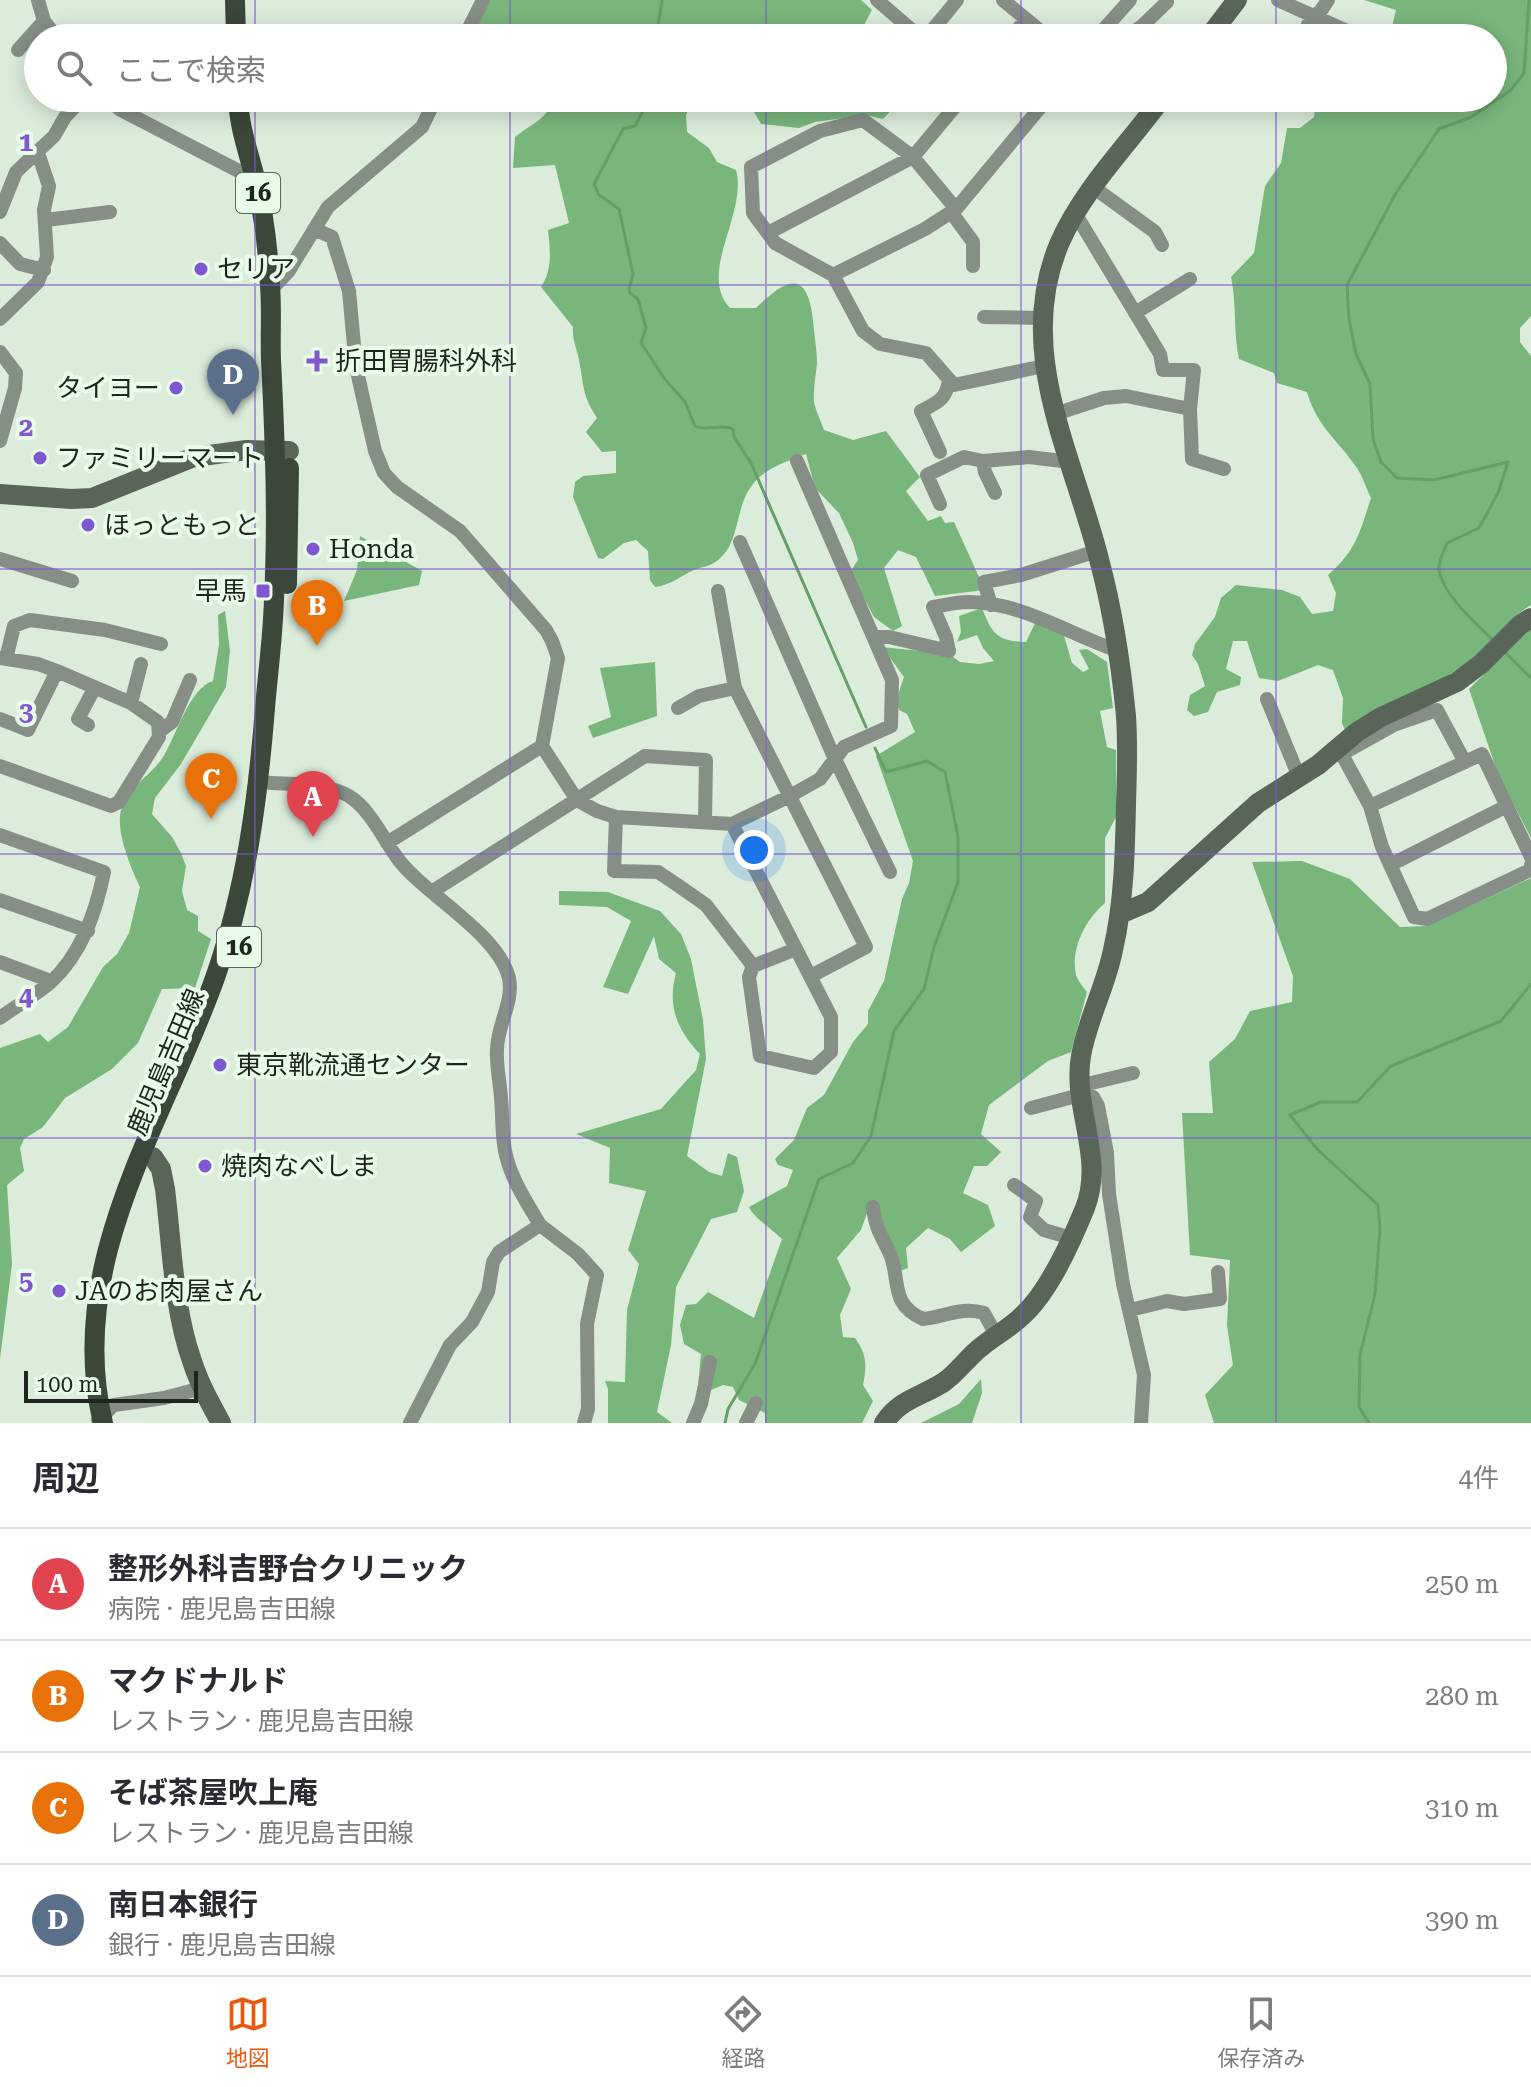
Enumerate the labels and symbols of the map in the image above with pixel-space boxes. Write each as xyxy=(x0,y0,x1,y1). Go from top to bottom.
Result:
text: 1 xyxy=(19,127,33,157)
road number: 16 xyxy=(236,173,280,213)
place label: セリア xyxy=(217,254,295,284)
marker: セリア xyxy=(192,260,210,278)
place label: 折田胃腸科外科 xyxy=(335,346,517,376)
pin: D xyxy=(207,349,259,415)
marker: 折田胃腸科外科 xyxy=(306,350,328,372)
place label: タイヨー xyxy=(56,373,160,403)
marker: タイヨー xyxy=(167,379,185,397)
text: 2 xyxy=(19,412,33,442)
place label: ファミリーマート xyxy=(56,443,264,473)
marker: ファミリーマート xyxy=(31,449,49,467)
place label: ほっともっと xyxy=(104,510,260,540)
marker: ほっともっと xyxy=(79,516,97,534)
place label: Honda xyxy=(329,534,414,564)
marker: Honda xyxy=(304,540,322,558)
place label: 早馬 xyxy=(195,576,247,606)
pin: B xyxy=(291,580,343,646)
marker: 早馬 xyxy=(254,582,272,600)
text: 3 xyxy=(19,697,33,727)
pin: C xyxy=(185,753,237,819)
pin: A xyxy=(287,771,339,837)
your location xyxy=(734,830,774,870)
road number: 16 xyxy=(217,927,261,967)
text: 4 xyxy=(19,981,34,1011)
street label: 鹿児島吉田線 xyxy=(122,984,210,1140)
place label: 東京靴流通センター xyxy=(236,1050,470,1080)
marker: 東京靴流通センター xyxy=(211,1056,229,1074)
place label: 焼肉なべしま xyxy=(221,1151,377,1181)
marker: 焼肉なべしま xyxy=(196,1157,214,1175)
text: 5 xyxy=(19,1266,33,1296)
place label: JAのお肉屋さん xyxy=(75,1276,263,1306)
marker: JAのお肉屋さん xyxy=(50,1282,68,1300)
scale bar xyxy=(24,1367,198,1403)

